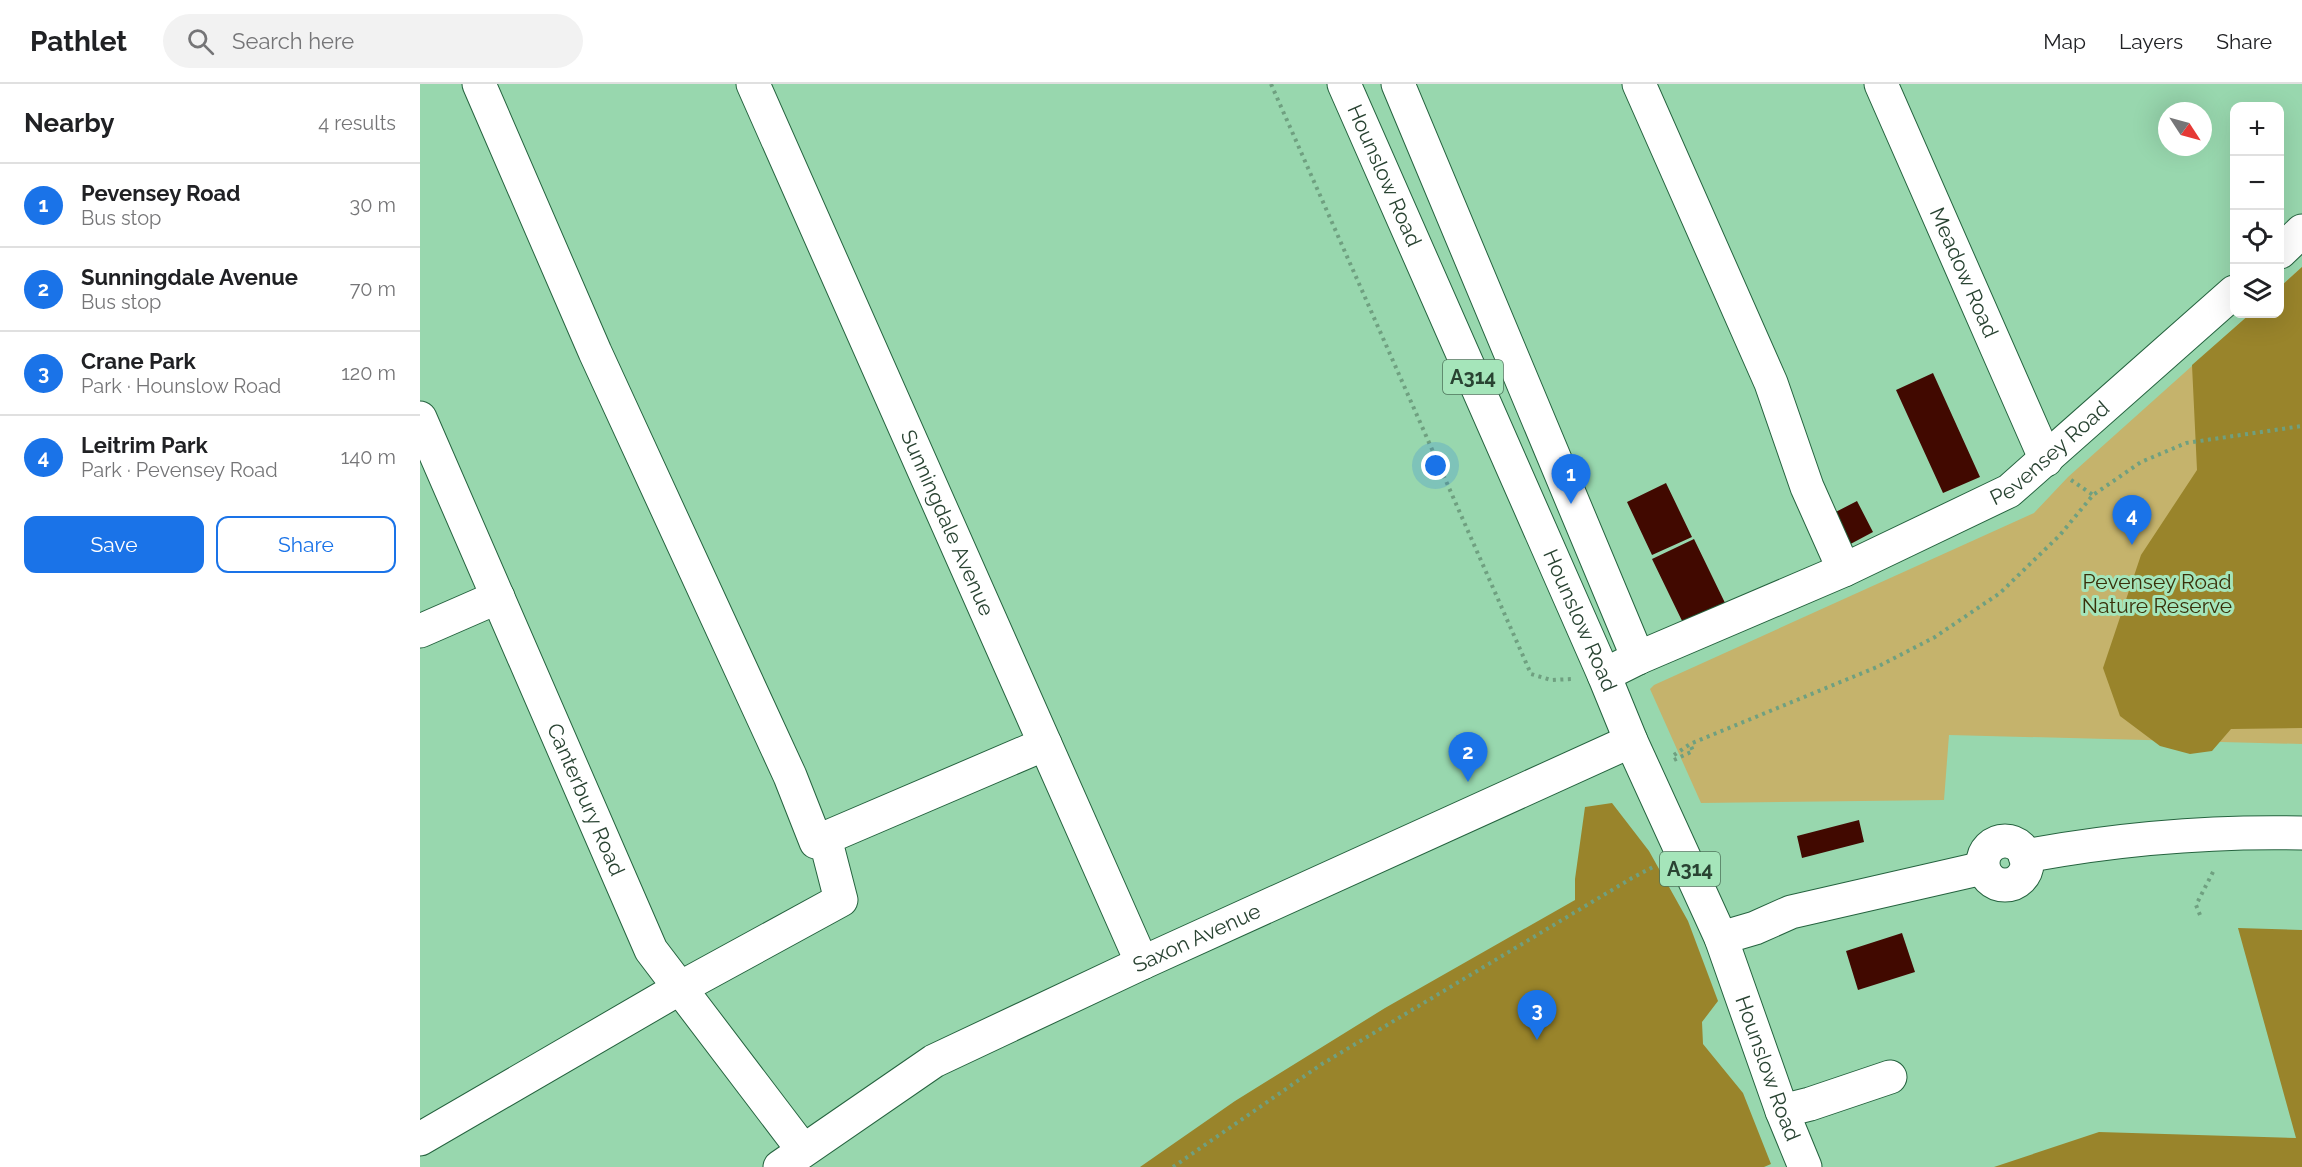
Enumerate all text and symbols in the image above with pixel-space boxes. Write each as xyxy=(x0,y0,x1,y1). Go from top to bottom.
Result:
search box xyxy=(163,14,583,68)
text: Pathlet xyxy=(30,25,127,58)
icon: search xyxy=(184,25,217,58)
text: Search here xyxy=(232,28,354,54)
text: Map xyxy=(2043,29,2086,54)
text: Layers xyxy=(2119,29,2183,54)
text: Share xyxy=(2216,29,2272,54)
street label: Hounslow Road xyxy=(1343,100,1427,250)
north arrow xyxy=(2158,102,2212,156)
map controls xyxy=(2230,102,2284,318)
button: + xyxy=(2230,102,2284,156)
text: Nearby xyxy=(24,108,114,138)
text: 4 results xyxy=(318,111,396,135)
button: − xyxy=(2230,156,2284,210)
text: Pevensey Road xyxy=(81,180,240,206)
text: 1 xyxy=(39,193,48,217)
text: 30 m xyxy=(350,193,396,217)
street label: Meadow Road xyxy=(1925,204,2004,341)
text: Bus stop xyxy=(81,206,161,230)
button: locate xyxy=(2230,210,2284,264)
text: Sunningdale Avenue xyxy=(81,264,298,290)
button: layers xyxy=(2230,264,2284,318)
text: 2 xyxy=(38,277,49,301)
text: 70 m xyxy=(350,277,396,301)
text: Bus stop xyxy=(81,290,161,314)
text: Crane Park xyxy=(81,348,196,374)
road number: A314 xyxy=(1443,360,1503,394)
text: 3 xyxy=(38,361,49,385)
text: 120 m xyxy=(341,361,396,385)
text: Park · Hounslow Road xyxy=(81,374,281,398)
street label: Pevensey Road xyxy=(1986,395,2114,510)
street label: Sunningdale Avenue xyxy=(896,426,1000,619)
text: Leitrim Park xyxy=(81,432,208,458)
text: 4 xyxy=(38,445,49,469)
text: 140 m xyxy=(341,445,396,469)
your location xyxy=(1421,451,1450,480)
pin: 1 xyxy=(1552,454,1590,504)
text: Park · Pevensey Road xyxy=(81,458,278,482)
pin: 4 xyxy=(2112,496,2152,545)
button: Save xyxy=(24,516,204,573)
button: Share xyxy=(216,516,396,573)
street label: Hounslow Road xyxy=(1538,545,1622,695)
park label: Pevensey Road Nature Reserve xyxy=(2082,569,2232,618)
street label: Canterbury Road xyxy=(542,719,630,880)
pin: 2 xyxy=(1448,732,1488,782)
road number: A314 xyxy=(1660,852,1720,886)
street label: Saxon Avenue xyxy=(1129,898,1264,978)
pin: 3 xyxy=(1518,990,1556,1040)
street label: Hounslow Road xyxy=(1730,992,1806,1145)

